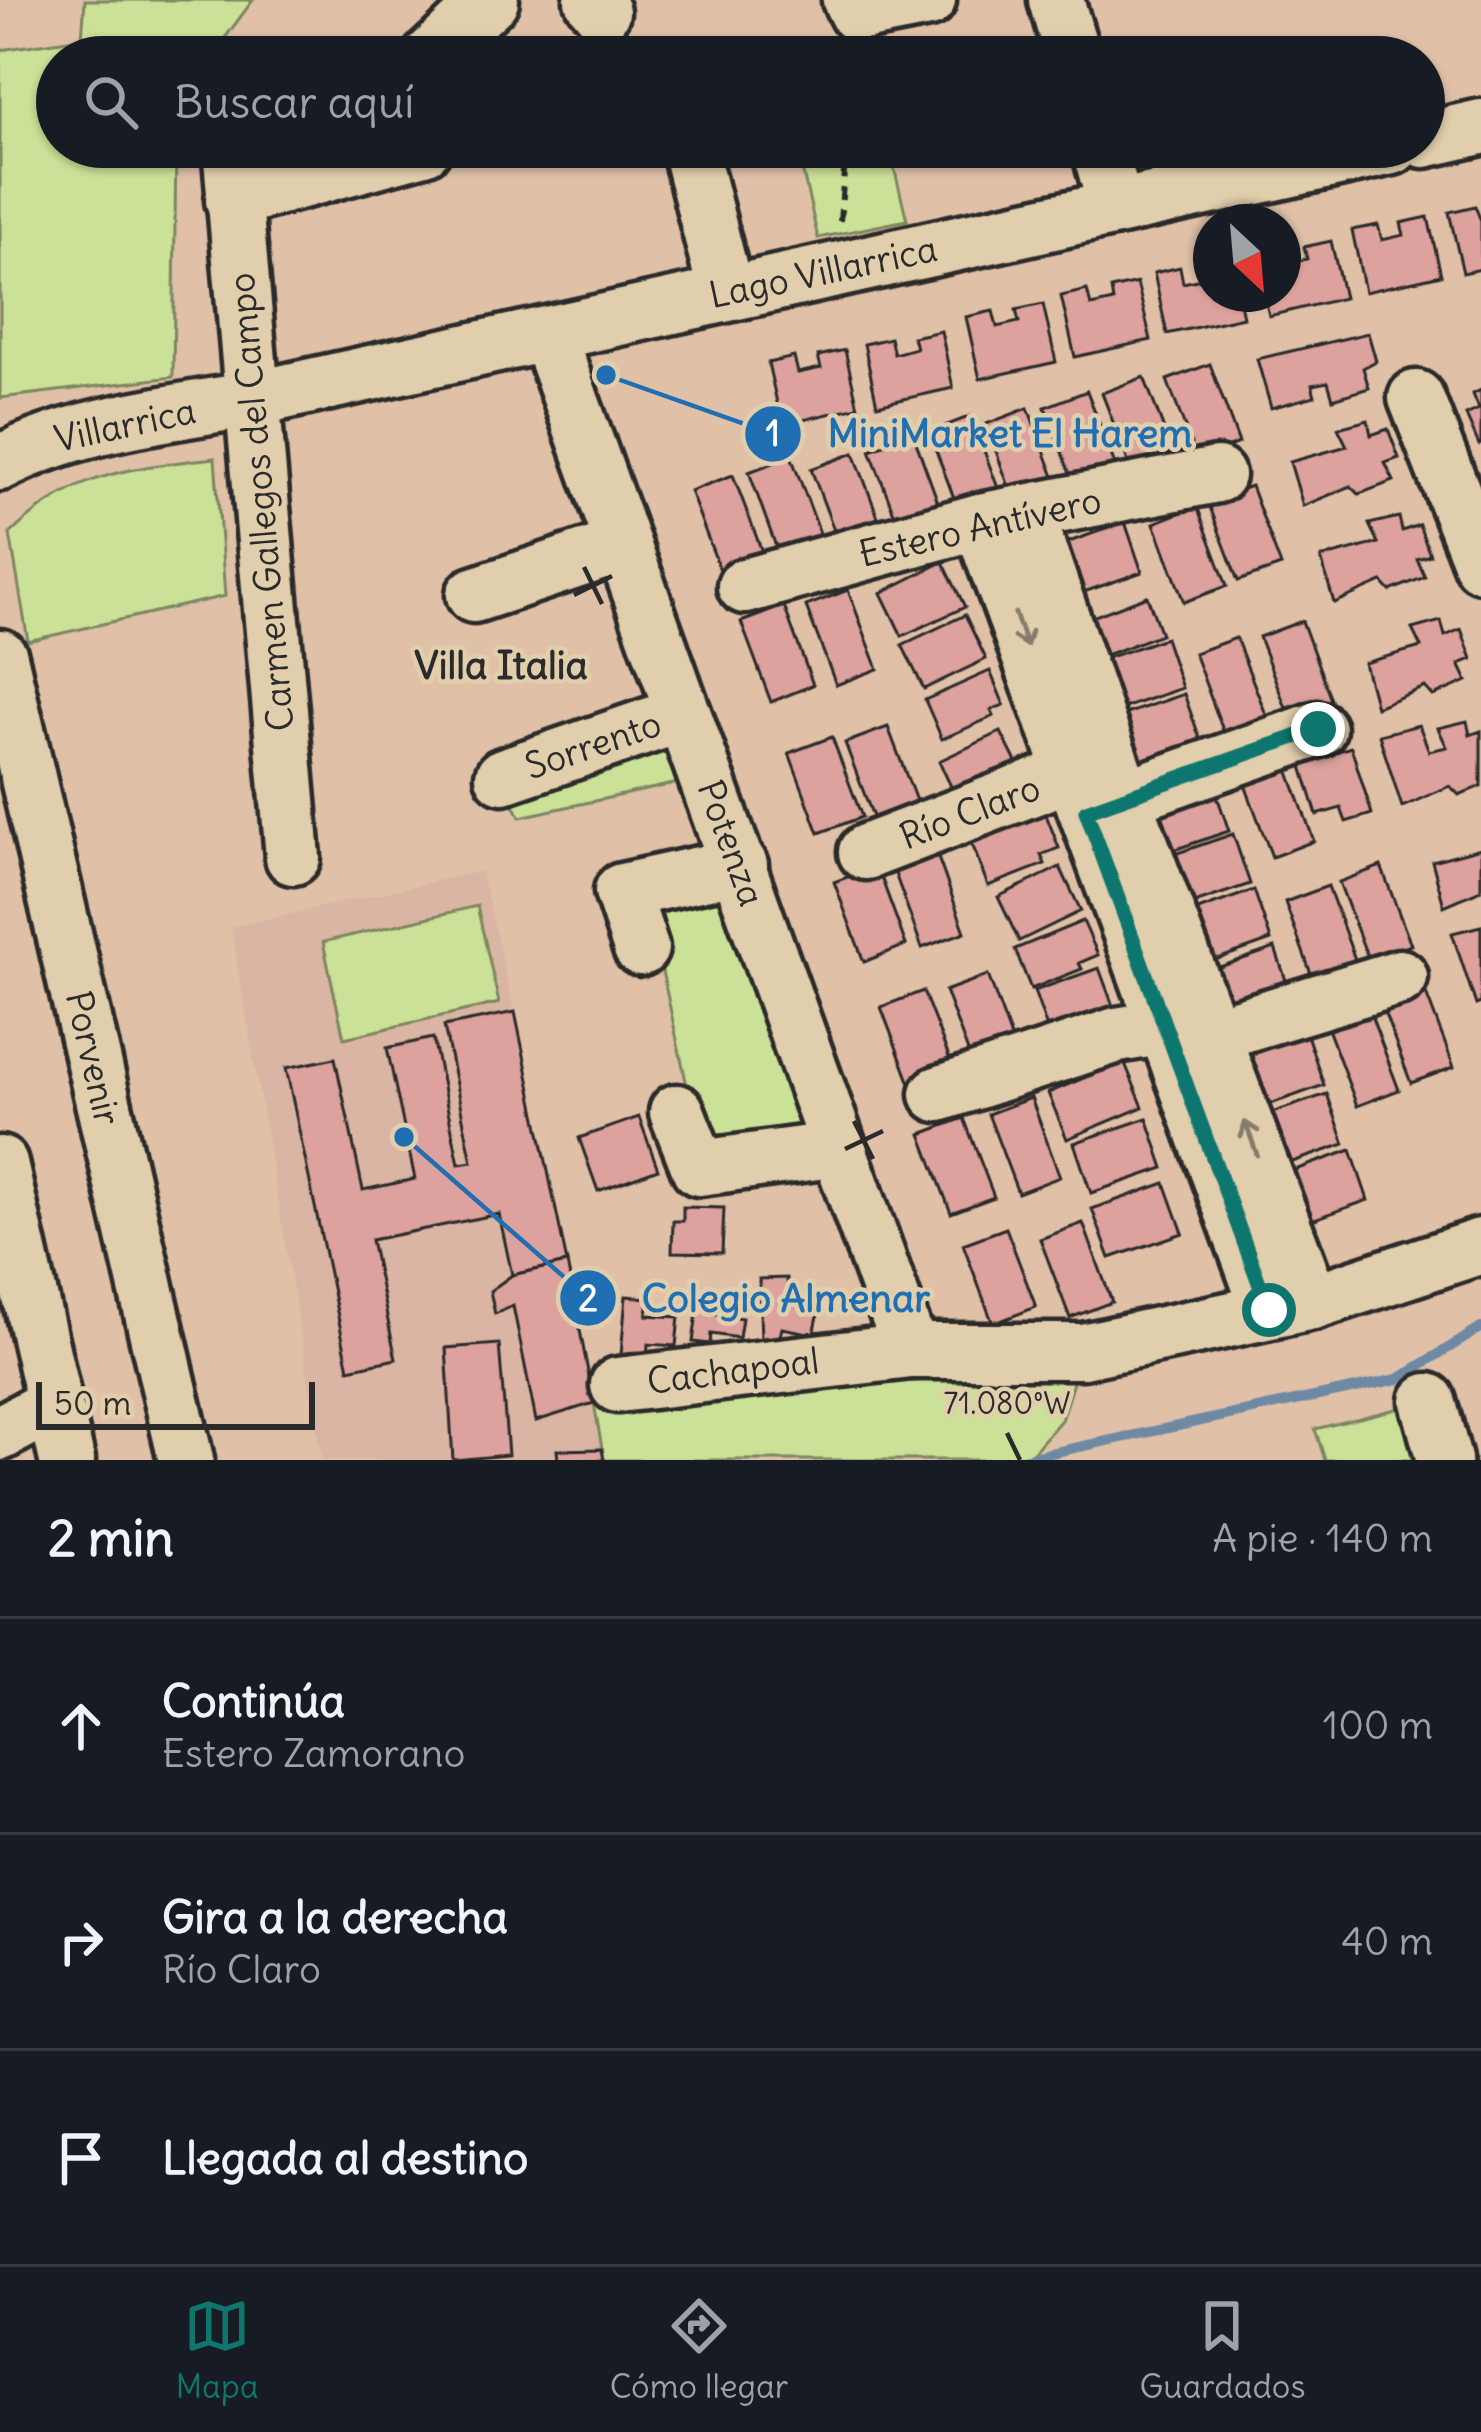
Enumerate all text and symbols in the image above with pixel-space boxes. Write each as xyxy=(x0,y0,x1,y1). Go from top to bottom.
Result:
search box xyxy=(36,36,1445,168)
icon: search xyxy=(78,69,144,135)
text: Buscar aquí xyxy=(174,74,414,130)
north arrow xyxy=(1193,204,1301,312)
street label: Lago Villarrica xyxy=(705,226,941,318)
street label: Carmen Gallegos del Campo xyxy=(219,271,303,733)
street label: Villarrica xyxy=(50,388,200,462)
callout: MiniMarket El Harem xyxy=(743,396,1216,471)
text: MiniMarket El Harem xyxy=(827,409,1193,458)
text: 1 xyxy=(766,411,780,456)
street label: Estero Antívero xyxy=(855,477,1105,577)
one-way arrow xyxy=(1012,611,1033,648)
district label: Villa Italia xyxy=(414,641,588,690)
street label: Sorrento xyxy=(519,701,667,789)
route end xyxy=(1291,702,1345,756)
street label: Río Claro xyxy=(893,765,1047,859)
street label: Potenza xyxy=(688,774,774,912)
street label: Porvenir xyxy=(56,987,130,1130)
one-way arrow xyxy=(1239,1120,1260,1157)
callout: Colegio Almenar xyxy=(558,1261,954,1336)
text: Colegio Almenar xyxy=(642,1274,930,1323)
text: 2 xyxy=(578,1276,598,1321)
route start xyxy=(1242,1283,1296,1337)
street label: Cachapoal xyxy=(644,1338,822,1404)
scale bar xyxy=(36,1376,315,1429)
text: 50 m xyxy=(54,1382,131,1424)
text: 71.080°W xyxy=(944,1384,1070,1422)
text: 2 min xyxy=(48,1506,174,1570)
text: A pie · 140 m xyxy=(1212,1514,1433,1563)
text: Continúa xyxy=(162,1673,345,1729)
icon: ahead xyxy=(48,1693,114,1759)
text: 100 m xyxy=(1323,1701,1433,1750)
text: Estero Zamorano xyxy=(162,1729,465,1778)
text: Gira a la derecha xyxy=(162,1889,508,1945)
icon: right xyxy=(48,1909,114,1975)
text: 40 m xyxy=(1341,1917,1433,1966)
text: Río Claro xyxy=(162,1945,321,1994)
icon: arrive xyxy=(48,2125,114,2191)
text: Llegada al destino xyxy=(162,2130,528,2186)
tab: Mapa xyxy=(176,2293,259,2407)
tab: Cómo llegar xyxy=(610,2293,788,2407)
tab: Guardados xyxy=(1139,2293,1305,2407)

